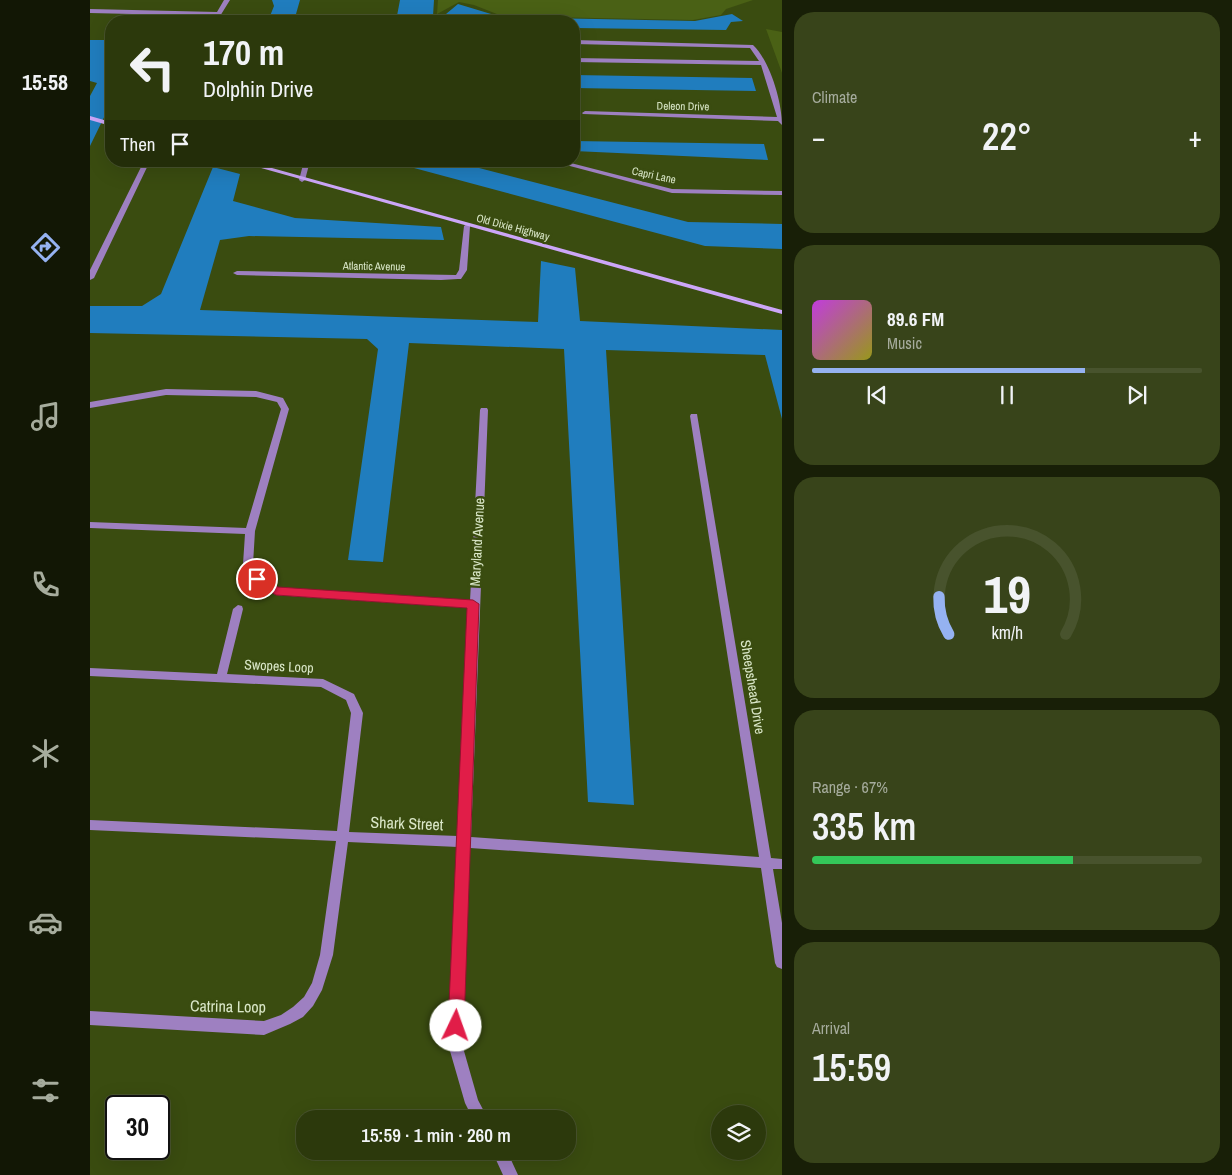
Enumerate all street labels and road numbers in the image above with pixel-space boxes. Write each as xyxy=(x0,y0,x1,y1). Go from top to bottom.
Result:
street label: Deleon Drive xyxy=(657,99,709,113)
street label: Capri Lane xyxy=(631,164,677,186)
street label: Old Dixie Highway xyxy=(475,211,552,244)
street label: Atlantic Avenue xyxy=(342,258,405,274)
street label: Maryland Avenue xyxy=(466,497,488,587)
street label: Sheepshead Drive xyxy=(737,639,769,735)
street label: Swopes Loop xyxy=(244,655,314,677)
street label: Shark Street xyxy=(370,811,444,835)
street label: Catrina Loop xyxy=(190,994,266,1018)

